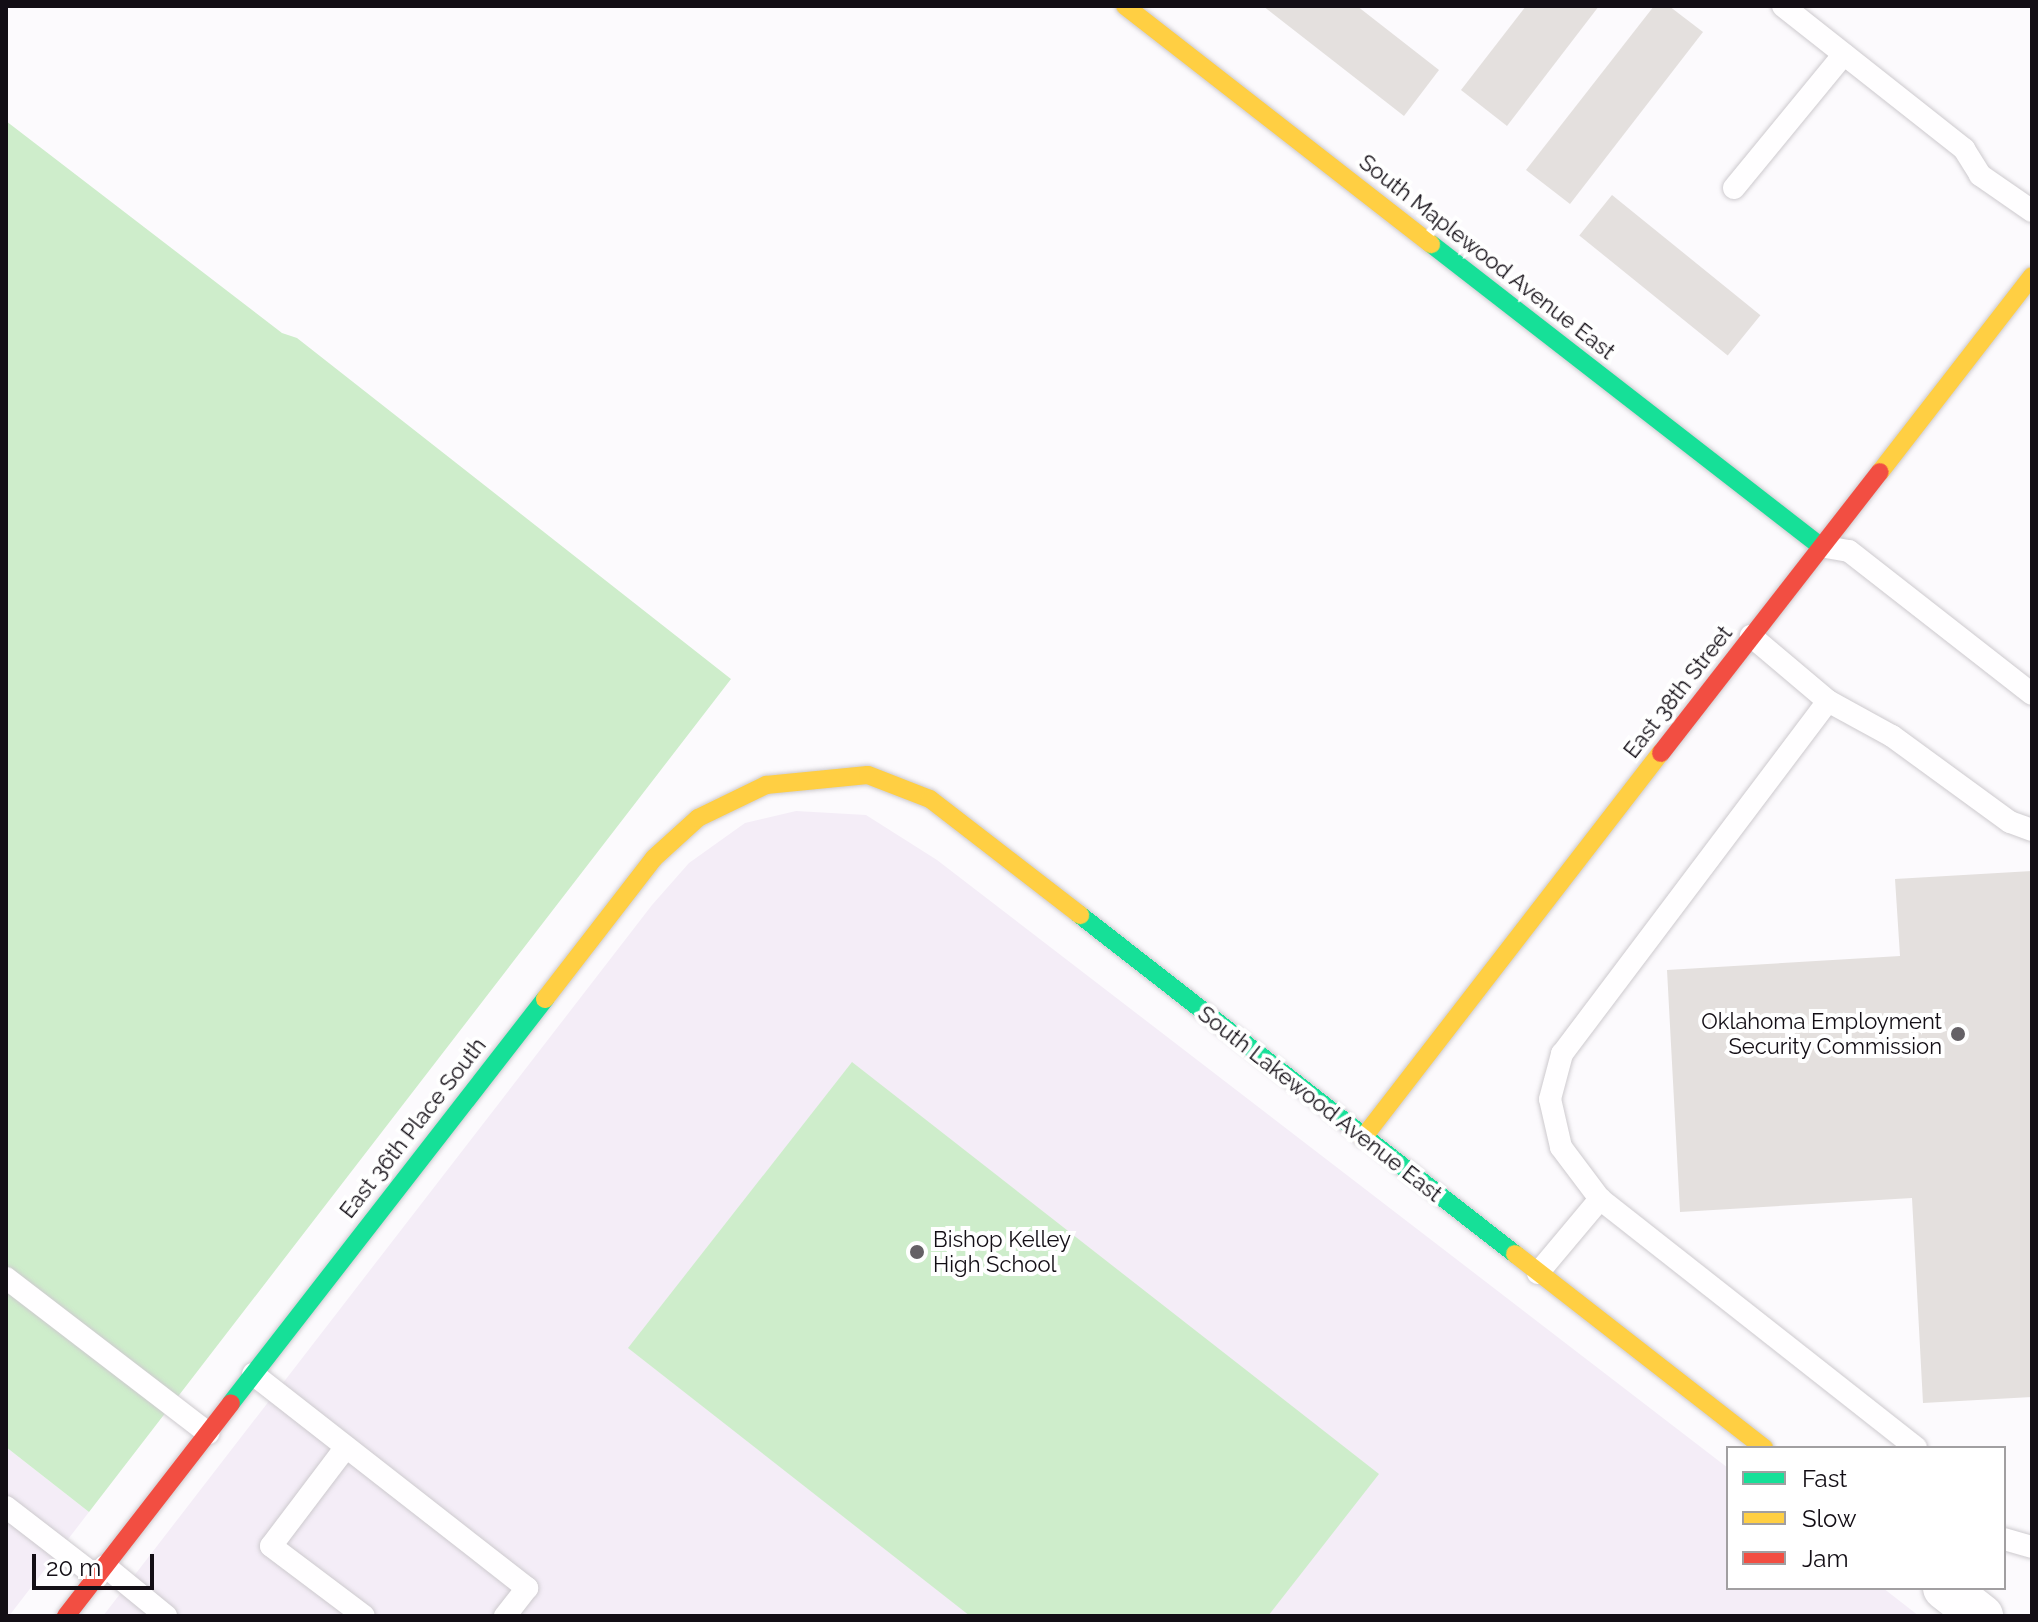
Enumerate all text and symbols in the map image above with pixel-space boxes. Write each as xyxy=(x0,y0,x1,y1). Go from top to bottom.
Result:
street label: South Maplewood Avenue East xyxy=(1354,149,1620,365)
street label: East 38th Street xyxy=(1618,621,1738,763)
street label: South Lakewood Avenue East xyxy=(1193,1000,1447,1208)
place label: Oklahoma Employment Security Commission xyxy=(1701,1008,1942,1060)
marker: Oklahoma Employment Security Commission xyxy=(1949,1025,1967,1043)
street label: East 36th Place South xyxy=(334,1033,492,1223)
place label: Bishop Kelley High School xyxy=(933,1226,1071,1278)
marker: Bishop Kelley High School xyxy=(908,1243,926,1261)
legend xyxy=(1726,1446,2006,1590)
text: Fast xyxy=(1802,1464,1847,1493)
text: Slow xyxy=(1802,1504,1856,1533)
scale bar xyxy=(36,1538,158,1588)
text: Jam xyxy=(1802,1544,1848,1573)
text: 20 m xyxy=(46,1553,101,1582)

